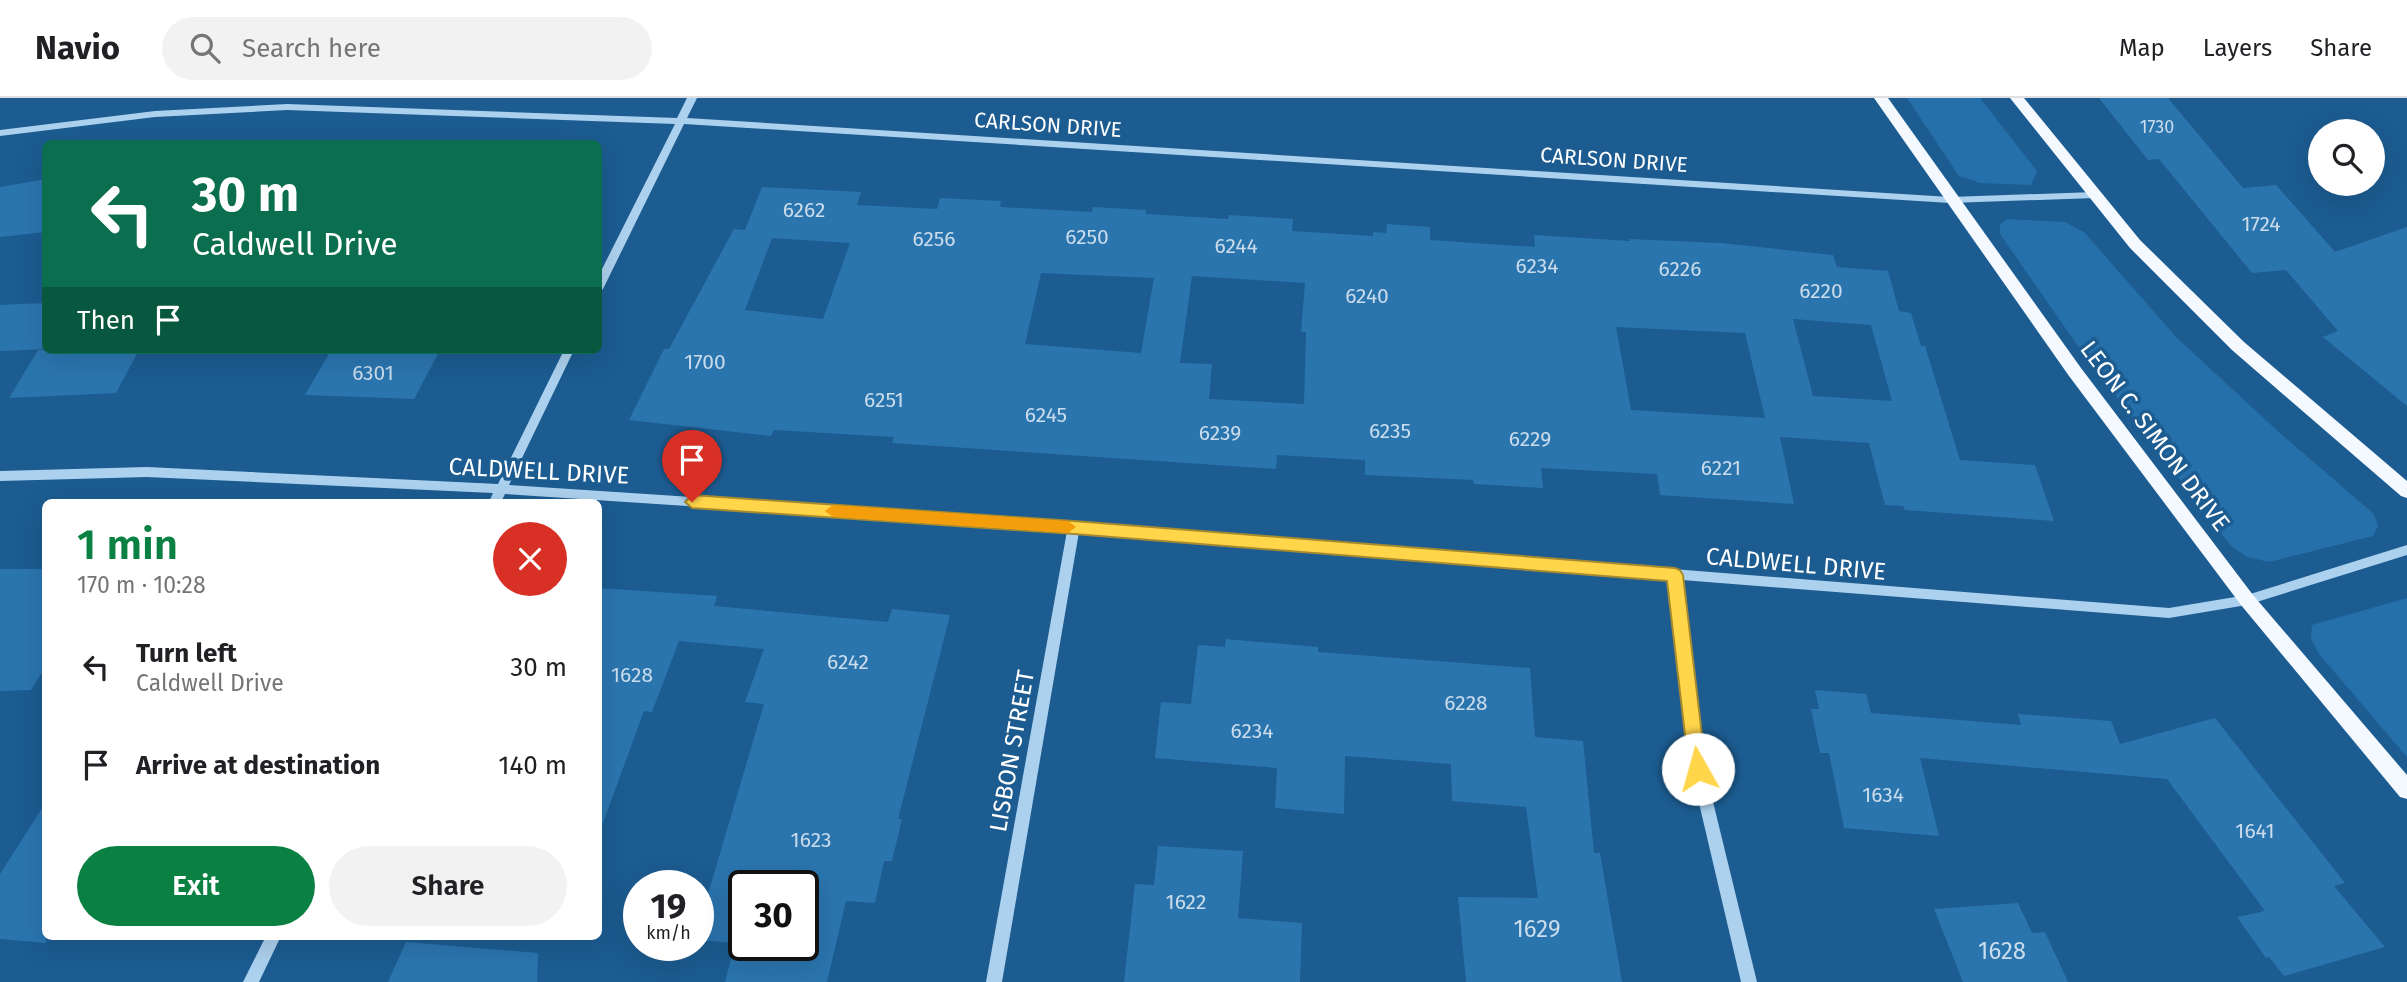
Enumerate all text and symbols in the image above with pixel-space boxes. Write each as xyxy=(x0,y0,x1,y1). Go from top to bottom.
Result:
search box xyxy=(162,17,652,80)
text: Navio xyxy=(35,28,120,68)
icon: search xyxy=(186,29,224,67)
text: Search here xyxy=(242,33,381,64)
text: Map xyxy=(2119,34,2165,62)
text: Layers xyxy=(2203,34,2272,62)
text: Share xyxy=(2310,34,2372,62)
street label: CARLSON DRIVE xyxy=(973,107,1123,143)
house number: 1730 xyxy=(2140,116,2174,138)
map controls xyxy=(2308,119,2385,196)
button: search xyxy=(2308,119,2385,196)
street label: CARLSON DRIVE xyxy=(1539,142,1689,178)
text: 30 m xyxy=(192,165,299,224)
icon: left xyxy=(77,168,168,259)
house number: 6262 xyxy=(783,197,825,223)
house number: 1724 xyxy=(2241,211,2281,237)
house number: 6250 xyxy=(1065,224,1109,250)
text: Caldwell Drive xyxy=(192,225,398,263)
house number: 6256 xyxy=(912,226,956,252)
house number: 6244 xyxy=(1214,233,1258,259)
house number: 6234 xyxy=(1516,253,1558,279)
house number: 6226 xyxy=(1659,256,1701,282)
house number: 6220 xyxy=(1799,278,1843,304)
house number: 6240 xyxy=(1345,283,1389,309)
icon: arrive xyxy=(149,301,187,339)
text: Then xyxy=(77,305,135,336)
street label: LEON C. SIMON DRIVE xyxy=(2074,335,2236,537)
house number: 1700 xyxy=(684,349,726,375)
house number: 6301 xyxy=(352,360,394,386)
house number: 6251 xyxy=(864,387,904,413)
house number: 6245 xyxy=(1025,402,1067,428)
house number: 6235 xyxy=(1369,418,1411,444)
house number: 6239 xyxy=(1199,420,1241,446)
house number: 6229 xyxy=(1509,426,1551,452)
pin xyxy=(662,430,722,502)
icon: arrive xyxy=(673,441,711,479)
street label: CALDWELL DRIVE xyxy=(448,452,630,490)
house number: 6221 xyxy=(1701,455,1741,481)
text: 1 min xyxy=(77,520,178,570)
button: close xyxy=(493,522,567,596)
street label: CALDWELL DRIVE xyxy=(1705,542,1887,586)
text: 170 m · 10:28 xyxy=(77,571,206,599)
text: Turn left xyxy=(136,638,237,669)
icon: left xyxy=(77,648,115,686)
house number: 6242 xyxy=(827,649,869,675)
text: 30 m xyxy=(510,652,567,683)
house number: 1628 xyxy=(611,662,653,688)
street label: LISBON STREET xyxy=(984,667,1040,834)
text: Caldwell Drive xyxy=(136,669,284,697)
house number: 6228 xyxy=(1444,690,1488,716)
house number: 6234 xyxy=(1231,718,1273,744)
position arrow xyxy=(1661,732,1735,806)
icon: arrive xyxy=(77,746,115,784)
text: Arrive at destination xyxy=(136,750,380,781)
text: 140 m xyxy=(498,750,567,781)
house number: 1634 xyxy=(1862,782,1904,808)
house number: 1641 xyxy=(2235,818,2275,844)
house number: 1623 xyxy=(791,827,831,853)
button: Exit xyxy=(77,846,315,926)
button: Share xyxy=(329,846,567,926)
speed limit sign: 30 xyxy=(728,870,819,961)
text: 19 xyxy=(651,885,686,927)
house number: 1622 xyxy=(1166,889,1206,915)
house number: 1629 xyxy=(1513,915,1561,943)
text: km/h xyxy=(646,922,691,944)
house number: 1628 xyxy=(1978,937,2026,965)

